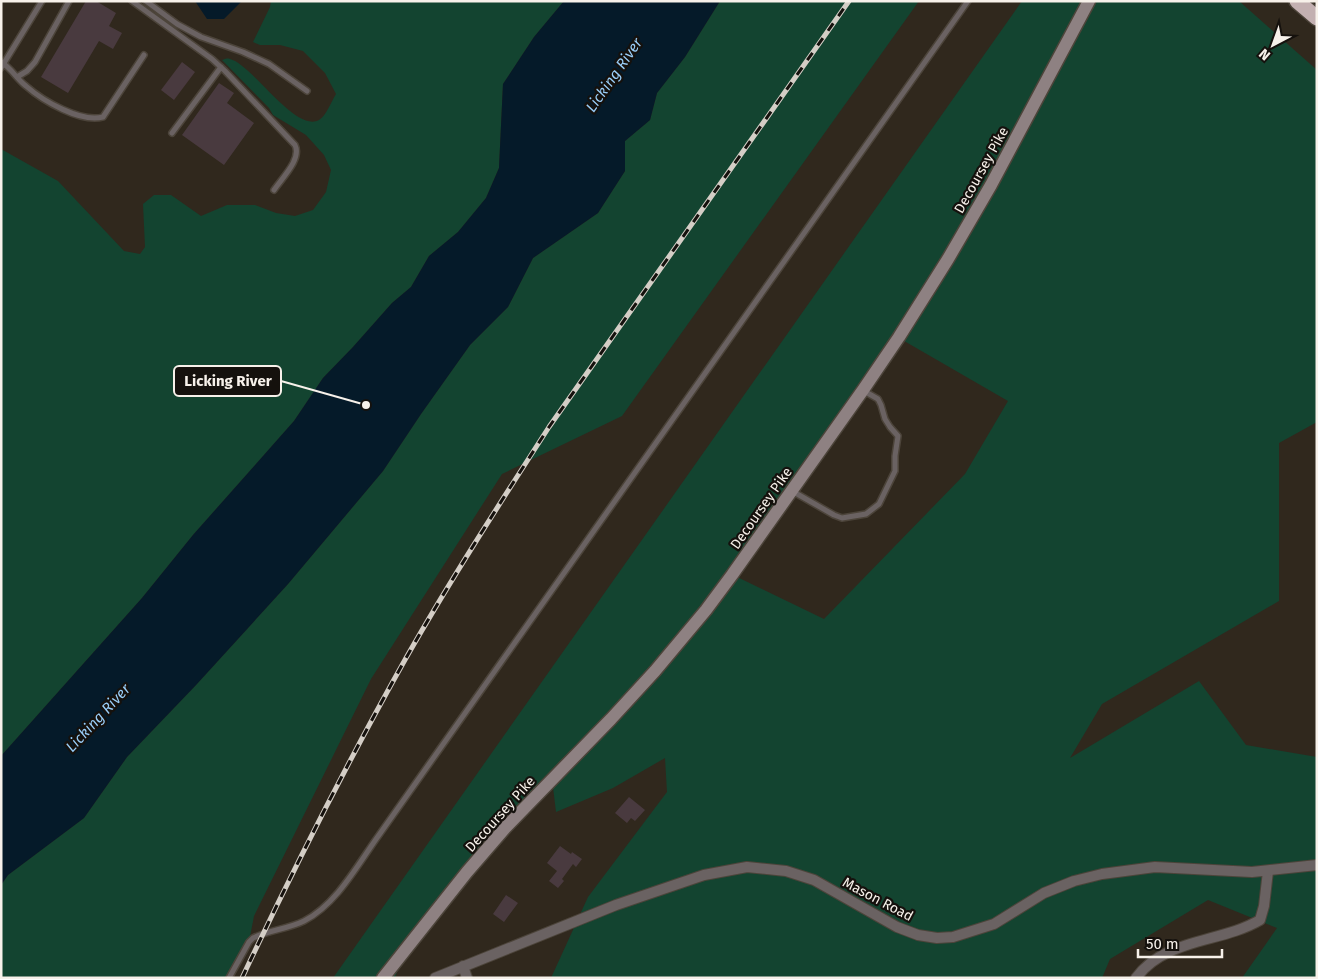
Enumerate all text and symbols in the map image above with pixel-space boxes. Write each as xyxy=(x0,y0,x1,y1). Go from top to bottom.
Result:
north arrow xyxy=(1248,20,1298,70)
water label: Licking River xyxy=(582,34,647,115)
text: N xyxy=(1256,45,1274,64)
street label: Decoursey Pike xyxy=(951,124,1012,216)
callout: Licking River xyxy=(174,366,281,396)
text: Licking River xyxy=(184,372,273,390)
street label: Decoursey Pike xyxy=(727,464,796,553)
water label: Licking River xyxy=(62,679,135,756)
street label: Decoursey Pike xyxy=(462,773,539,856)
street label: Mason Road xyxy=(840,874,916,925)
scale bar xyxy=(1138,926,1222,958)
text: 50 m xyxy=(1146,935,1179,953)

